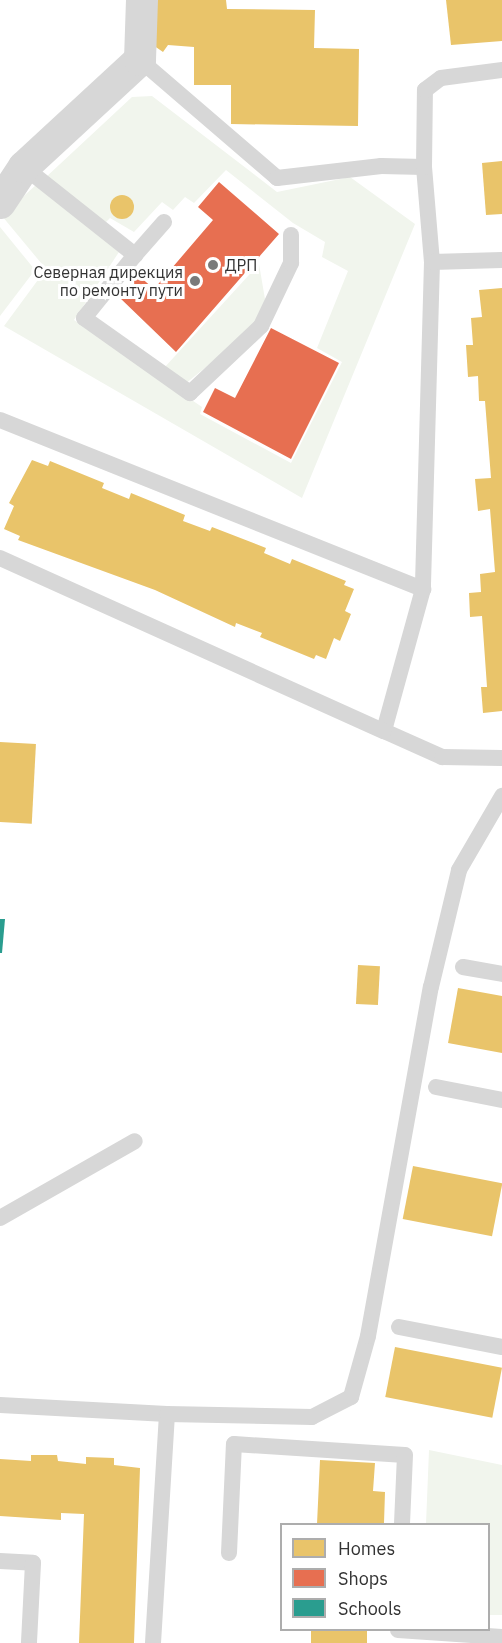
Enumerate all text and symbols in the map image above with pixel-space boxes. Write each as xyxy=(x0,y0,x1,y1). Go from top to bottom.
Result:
place label: ДРП xyxy=(225,255,257,275)
marker: ДРП xyxy=(206,258,220,272)
place label: Северная дирекция по ремонту пути xyxy=(34,262,183,300)
marker: Северная дирекция по ремонту пути xyxy=(188,274,202,288)
legend xyxy=(280,1523,490,1631)
text: Homes xyxy=(338,1537,395,1560)
text: Shops xyxy=(338,1567,388,1590)
text: Schools xyxy=(338,1597,402,1620)

